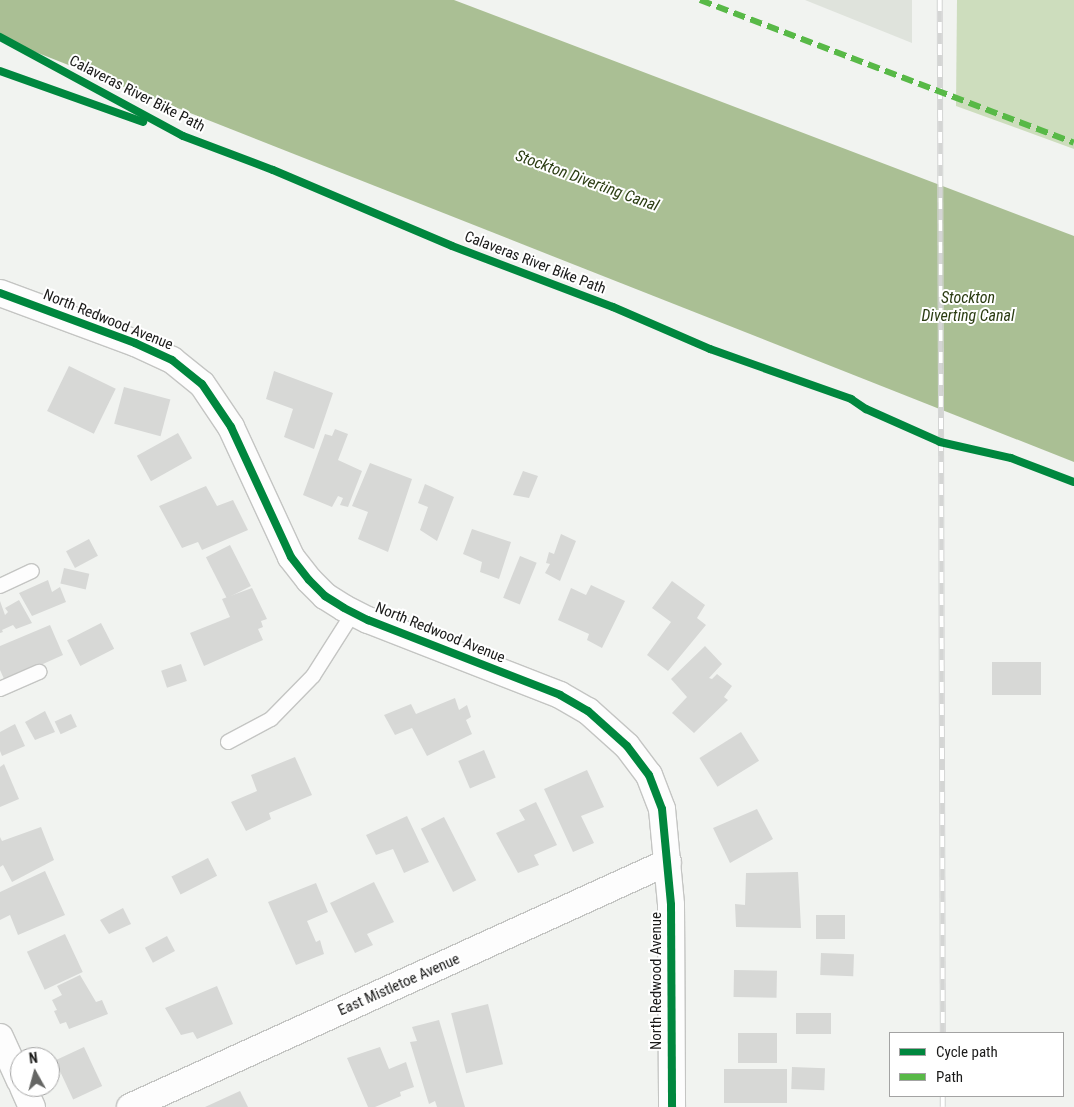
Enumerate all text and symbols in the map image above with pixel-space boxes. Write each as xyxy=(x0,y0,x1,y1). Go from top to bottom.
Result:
street label: Calaveras River Bike Path xyxy=(66,52,208,136)
water label: Stockton Diverting Canal xyxy=(513,146,661,216)
street label: Calaveras River Bike Path xyxy=(462,228,608,298)
street label: North Redwood Avenue xyxy=(41,286,175,354)
water label: Stockton Diverting Canal xyxy=(921,288,1015,326)
street label: North Redwood Avenue xyxy=(373,599,507,667)
street label: North Redwood Avenue xyxy=(648,912,666,1050)
street label: East Mistletoe Avenue xyxy=(335,950,463,1020)
legend xyxy=(889,1032,1064,1097)
text: Cycle path xyxy=(936,1043,998,1061)
north arrow xyxy=(10,1047,60,1097)
text: N xyxy=(28,1050,39,1067)
text: Path xyxy=(936,1068,963,1086)

